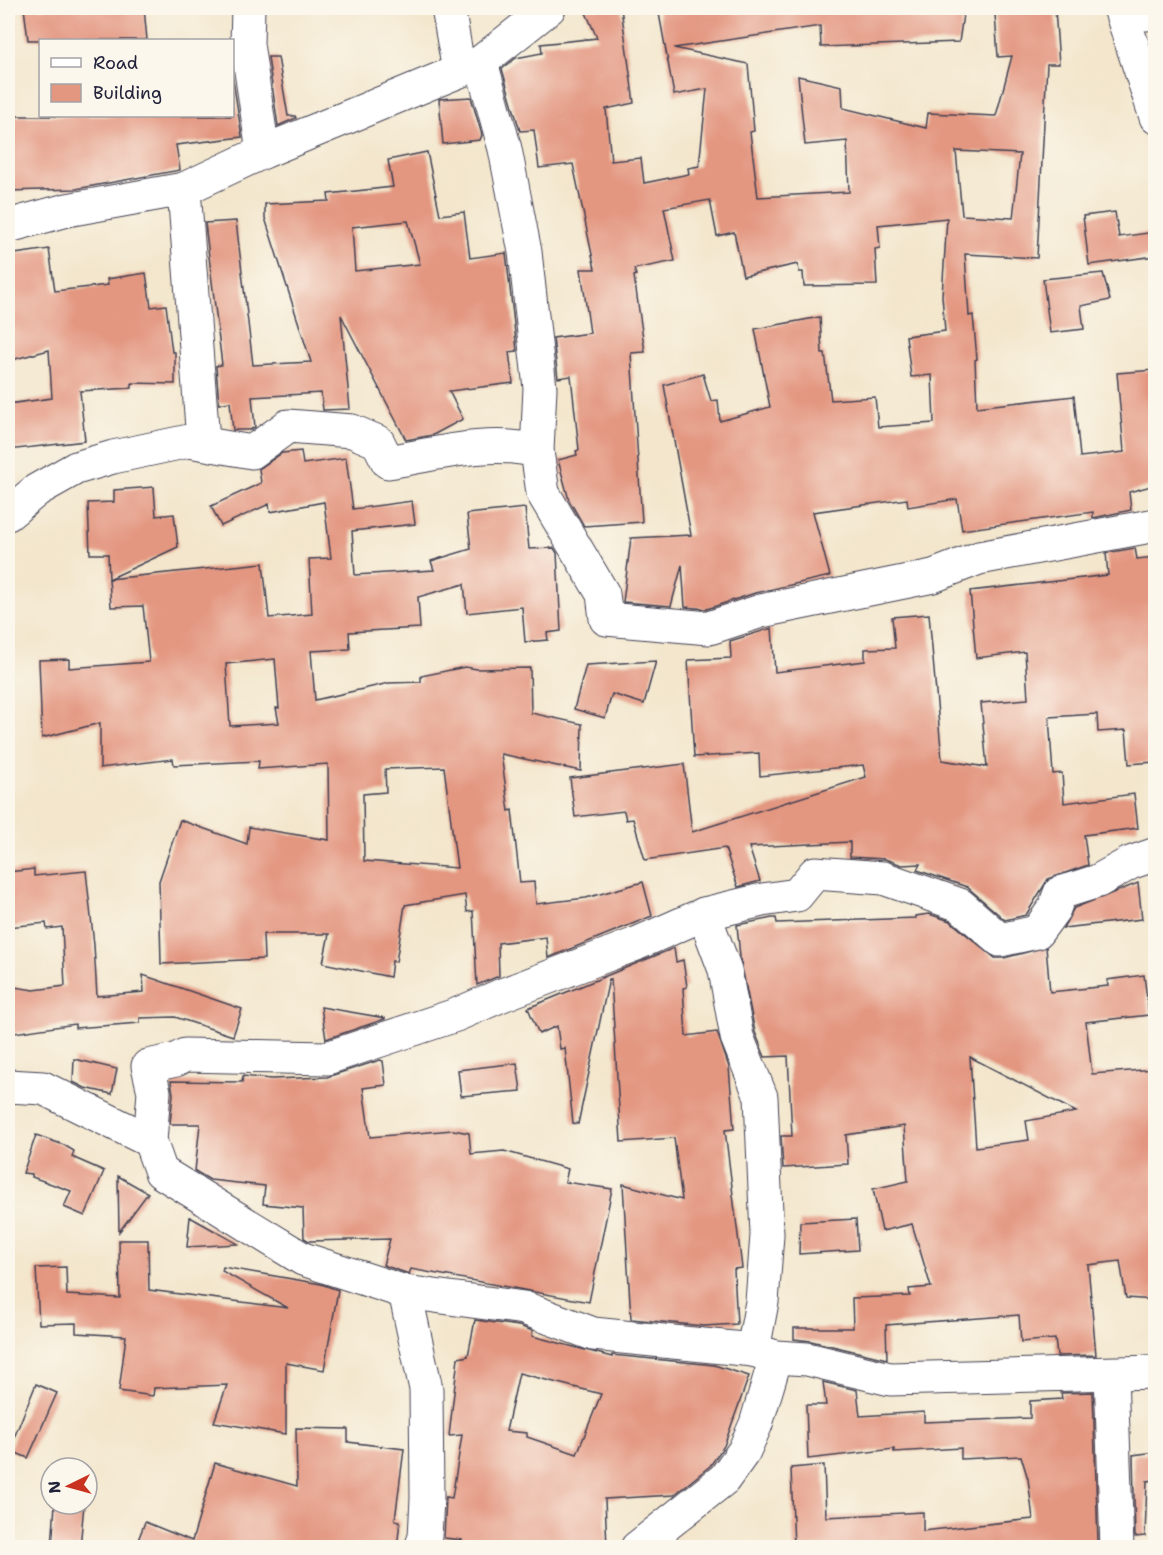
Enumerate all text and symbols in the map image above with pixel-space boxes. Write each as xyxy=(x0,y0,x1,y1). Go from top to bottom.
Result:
legend xyxy=(39,39,234,117)
text: Road xyxy=(93,51,138,75)
text: Building xyxy=(93,81,162,105)
north arrow xyxy=(39,1456,99,1516)
text: N xyxy=(44,1480,66,1494)

